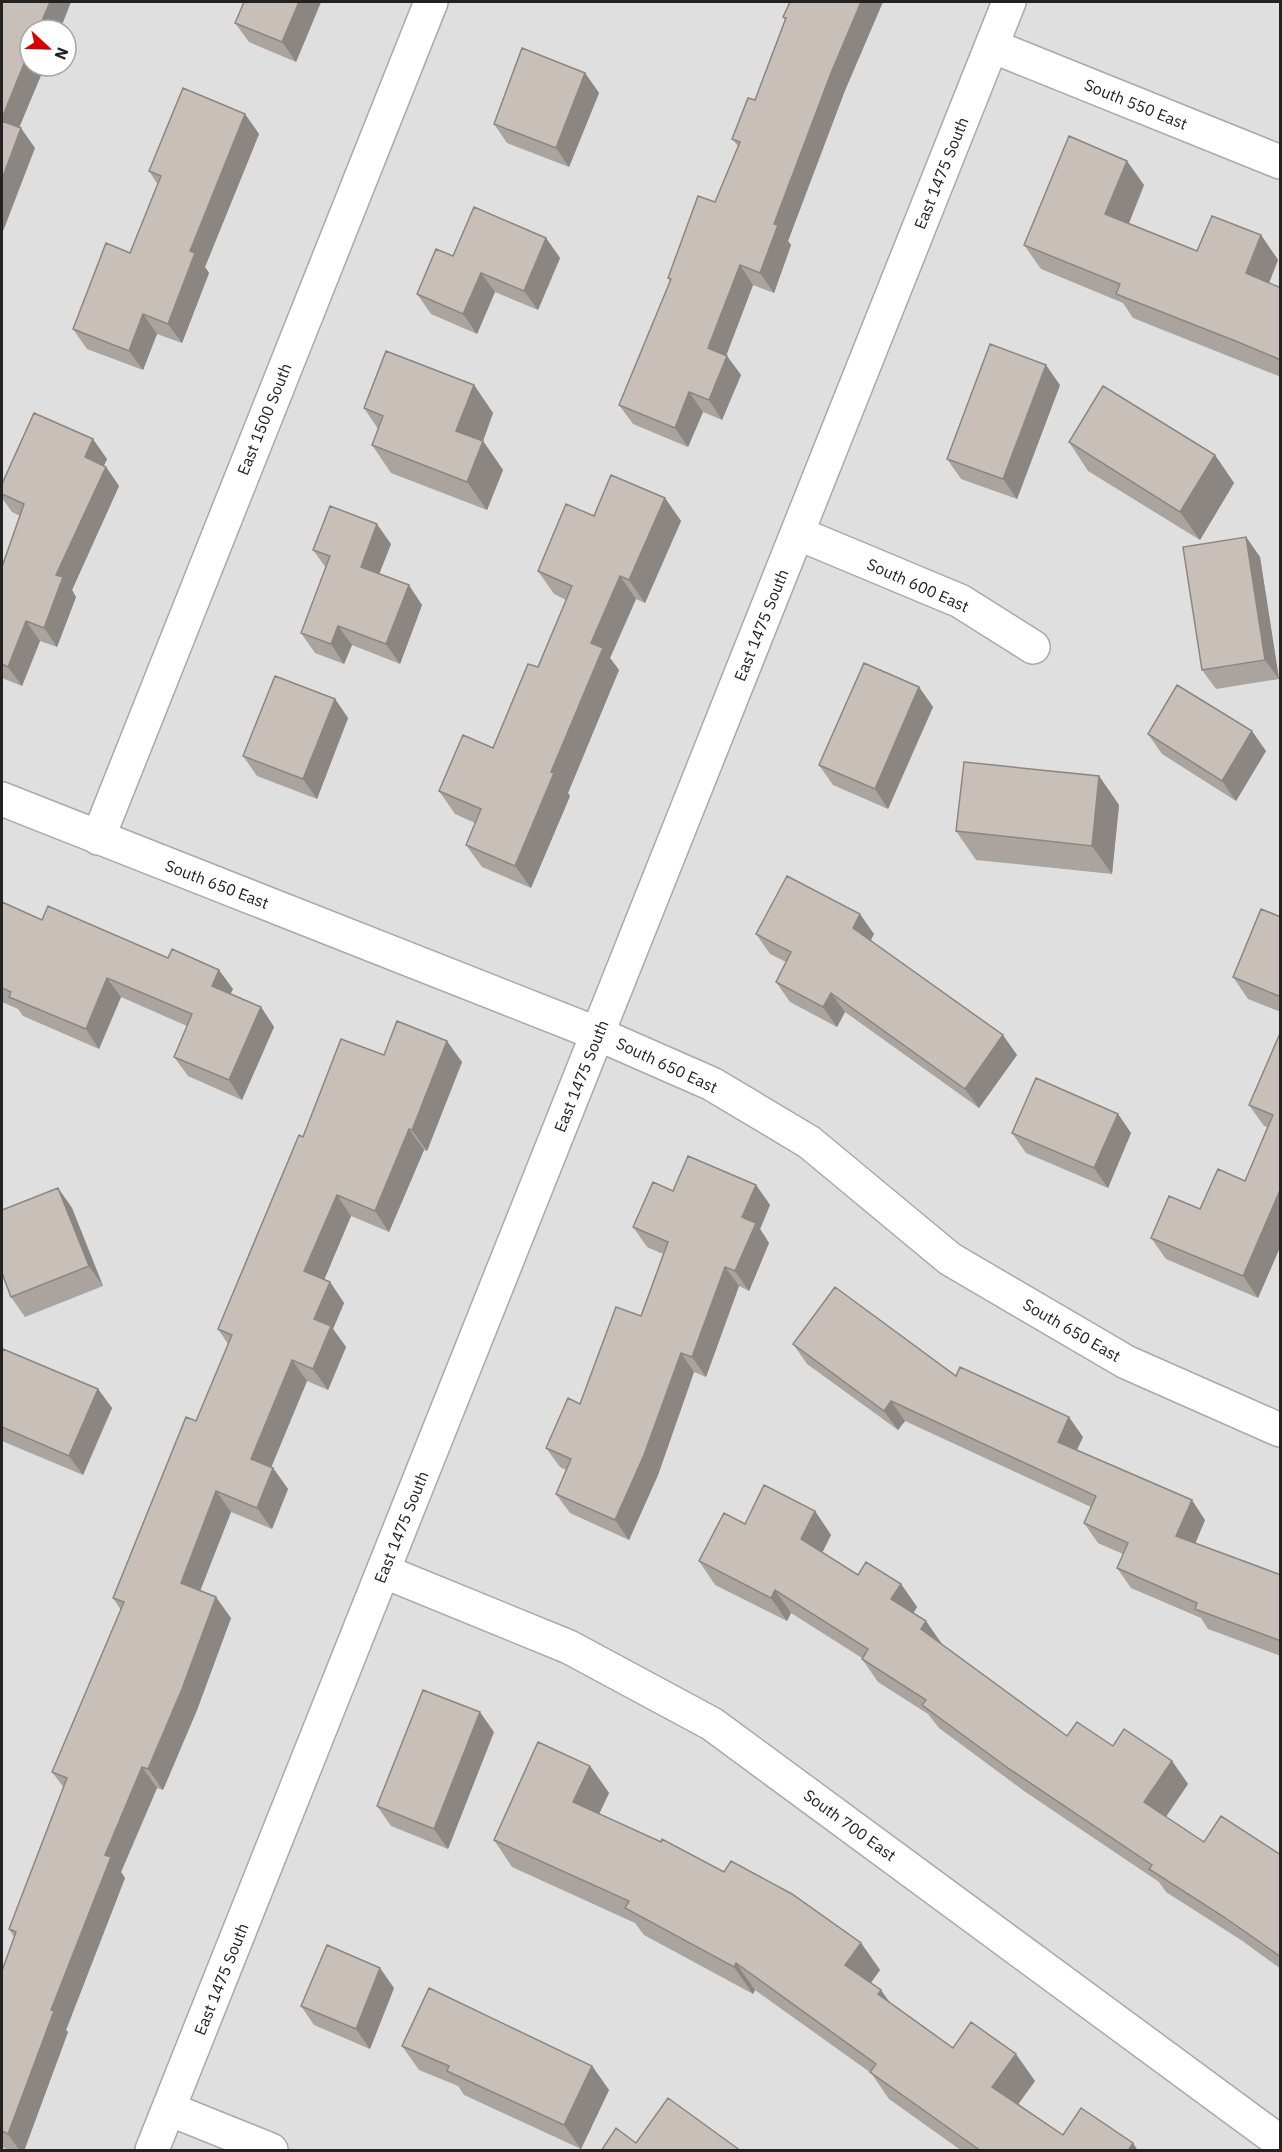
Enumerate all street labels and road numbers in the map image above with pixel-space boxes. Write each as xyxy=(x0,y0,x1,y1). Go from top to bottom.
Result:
street label: South 550 East xyxy=(1081,74,1191,134)
street label: East 1475 South xyxy=(909,114,973,232)
street label: East 1500 South xyxy=(232,360,296,478)
street label: South 600 East xyxy=(864,554,972,616)
street label: East 1475 South xyxy=(729,566,793,684)
street label: South 650 East xyxy=(162,855,272,913)
street label: East 1475 South xyxy=(549,1017,613,1135)
street label: South 650 East xyxy=(613,1033,721,1097)
street label: South 650 East xyxy=(1020,1294,1124,1366)
street label: East 1475 South xyxy=(369,1468,433,1586)
street label: South 700 East xyxy=(800,1785,900,1865)
street label: East 1475 South xyxy=(189,1920,253,2038)

